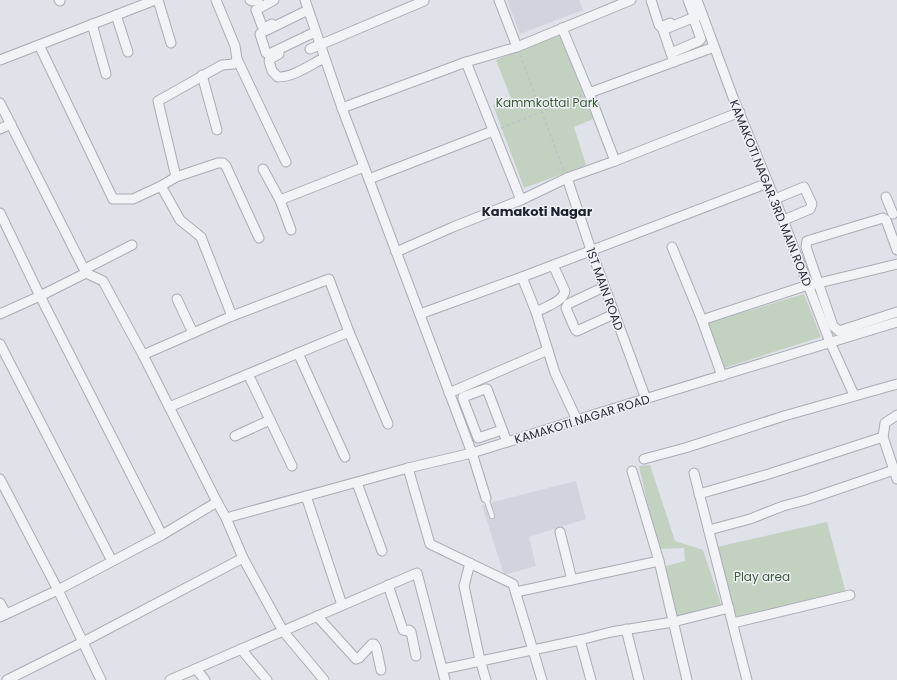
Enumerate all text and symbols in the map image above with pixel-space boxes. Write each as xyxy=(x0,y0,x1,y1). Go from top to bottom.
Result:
park label: Kammkottai Park xyxy=(496,94,599,111)
street label: KAMAKOTI NAGAR 3RD MAIN ROAD xyxy=(726,97,816,289)
district label: Kamakoti Nagar xyxy=(482,202,593,221)
street label: 1ST MAIN ROAD xyxy=(582,245,628,333)
street label: KAMAKOTI NAGAR ROAD xyxy=(512,390,652,448)
park label: Play area xyxy=(734,568,790,585)

